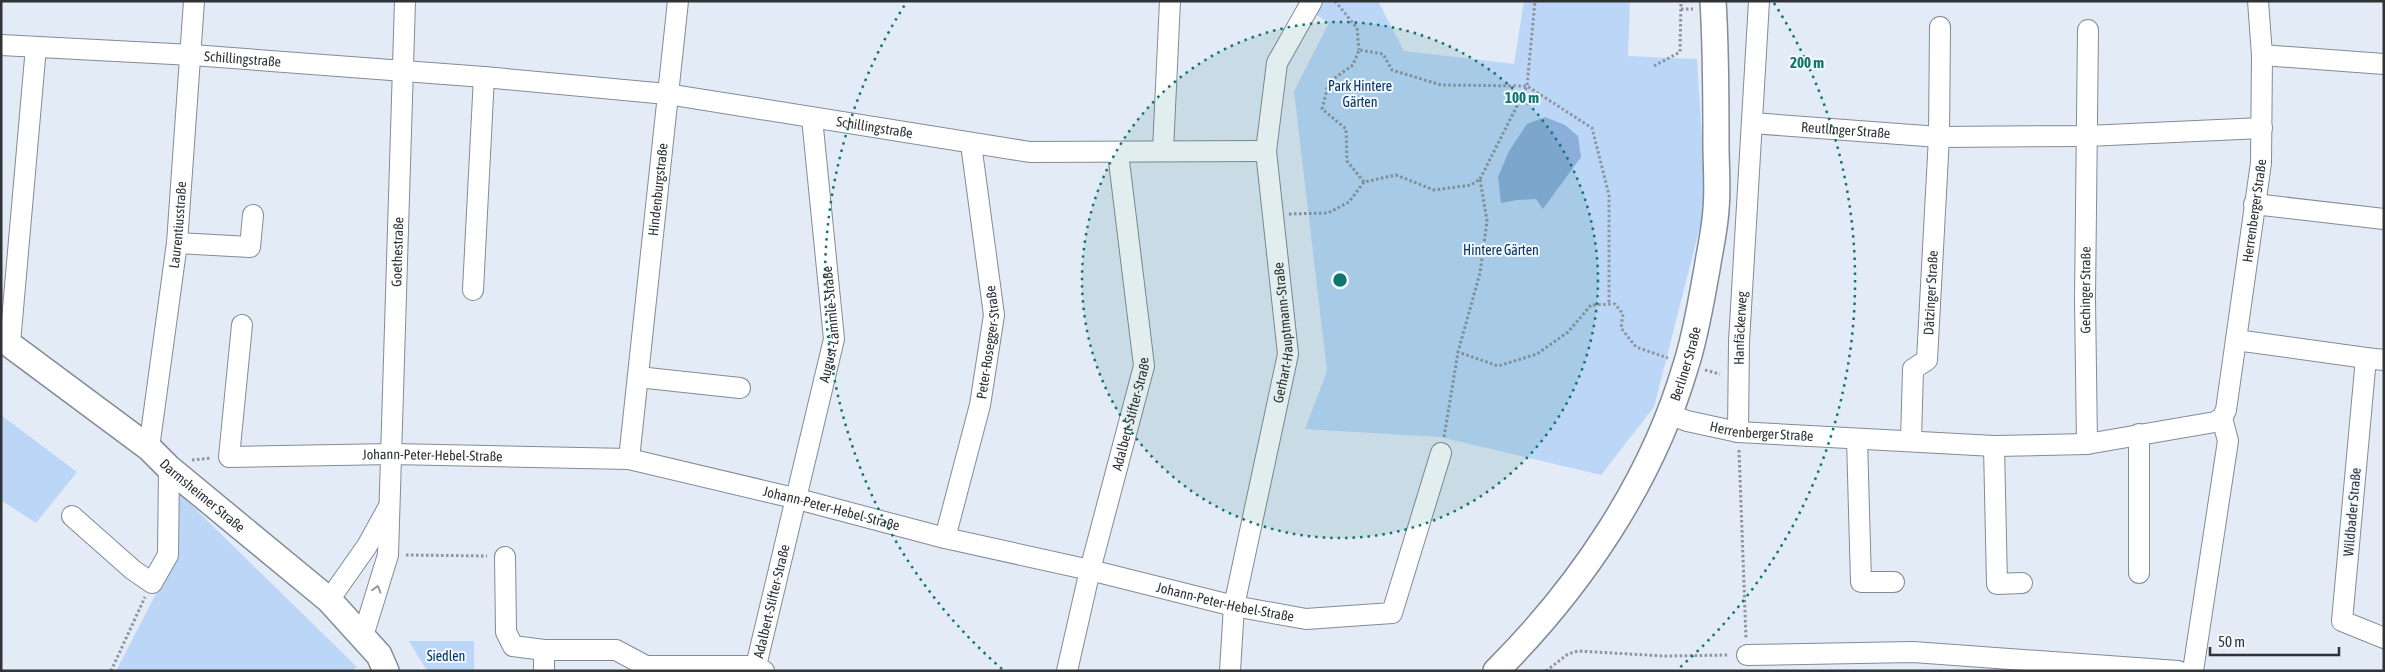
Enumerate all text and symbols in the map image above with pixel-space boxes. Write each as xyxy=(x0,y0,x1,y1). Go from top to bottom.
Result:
street label: Schillingstraße xyxy=(204,48,282,70)
text: 200 m xyxy=(1790,54,1824,71)
park label: Park Hintere Gärten xyxy=(1328,78,1392,110)
text: 100 m xyxy=(1505,89,1539,106)
street label: Schillingstraße xyxy=(835,113,914,141)
street label: Reutlinger Straße xyxy=(1801,119,1891,141)
street label: Hindenburgstraße xyxy=(645,142,671,237)
street label: Herrenberger Straße xyxy=(2239,159,2269,263)
street label: Laurentiusstraße xyxy=(166,181,189,269)
street label: Goethestraße xyxy=(388,217,406,287)
park label: Hintere Gärten xyxy=(1463,242,1539,258)
street label: Gechinger Straße xyxy=(2077,246,2094,334)
street label: Dätzinger Straße xyxy=(1920,250,1941,336)
street label: Gerhart-Hauptmann-Straße xyxy=(1270,262,1296,404)
street label: August-Lämmle-Straße xyxy=(816,265,842,384)
centre of rings xyxy=(1331,271,1349,289)
street label: Peter-Rosegger-Straße xyxy=(973,284,1002,400)
street label: Hanfäckerweg xyxy=(1731,291,1750,365)
street label: Berliner Straße xyxy=(1667,325,1704,403)
street label: Adalbert-Stifter-Straße xyxy=(1109,356,1152,472)
street label: Herrenberger Straße xyxy=(1708,418,1814,444)
street label: Johann-Peter-Hebel-Straße xyxy=(362,446,503,464)
street label: Darmsheimer Straße xyxy=(157,456,248,535)
street label: Wildbader Straße xyxy=(2340,467,2364,557)
street label: Johann-Peter-Hebel-Straße xyxy=(762,483,901,534)
street label: Adalbert-Stifter-Straße xyxy=(750,543,793,660)
street label: Johann-Peter-Hebel-Straße xyxy=(1155,579,1295,625)
one-way arrow xyxy=(371,585,381,594)
scale bar xyxy=(2210,624,2339,656)
text: 50 m xyxy=(2218,633,2245,650)
park label: Siedlen xyxy=(427,648,465,664)

